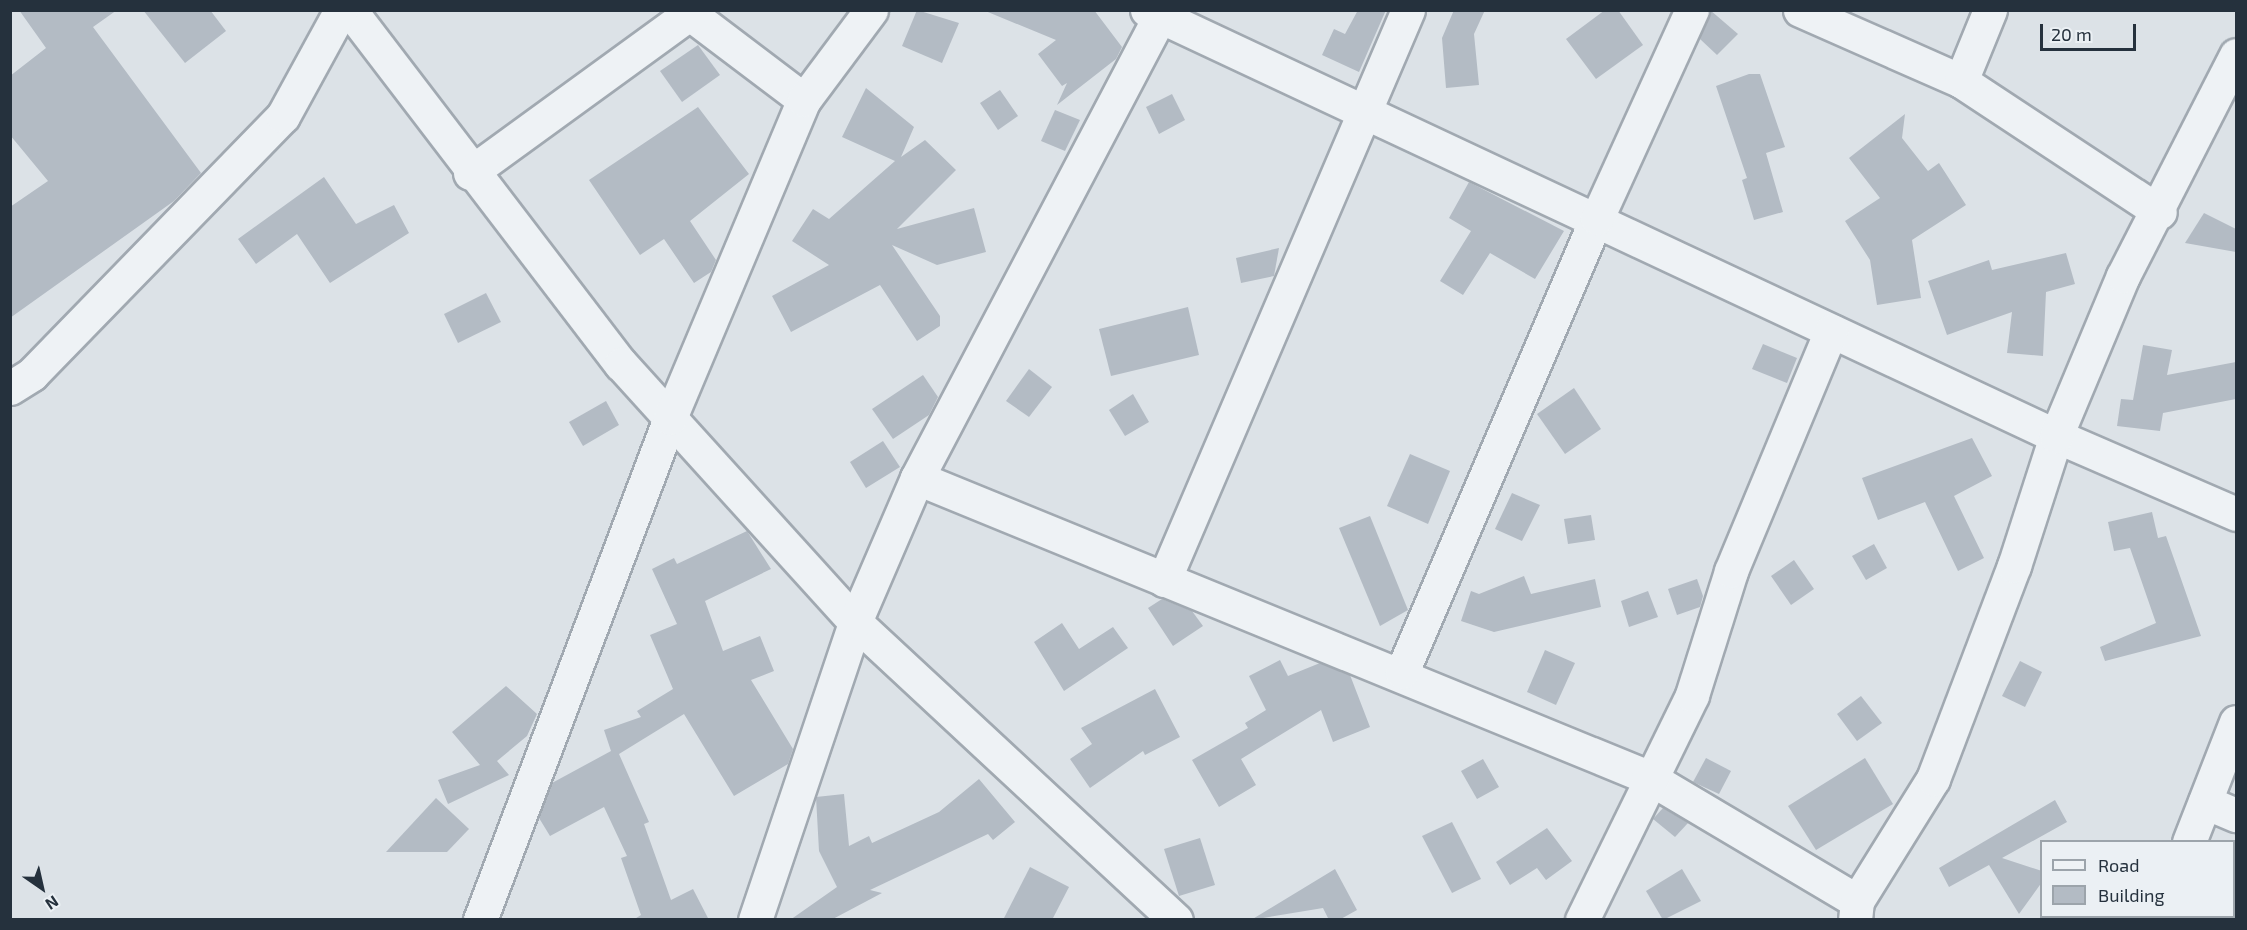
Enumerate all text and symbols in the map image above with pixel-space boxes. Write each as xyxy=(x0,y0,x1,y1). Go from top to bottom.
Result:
scale bar xyxy=(2043,12,2139,50)
text: 20 m xyxy=(2051,23,2092,45)
legend xyxy=(2040,840,2235,918)
text: Road xyxy=(2098,854,2139,876)
north arrow xyxy=(12,858,72,918)
text: Building xyxy=(2098,884,2165,906)
text: N xyxy=(42,892,62,914)

